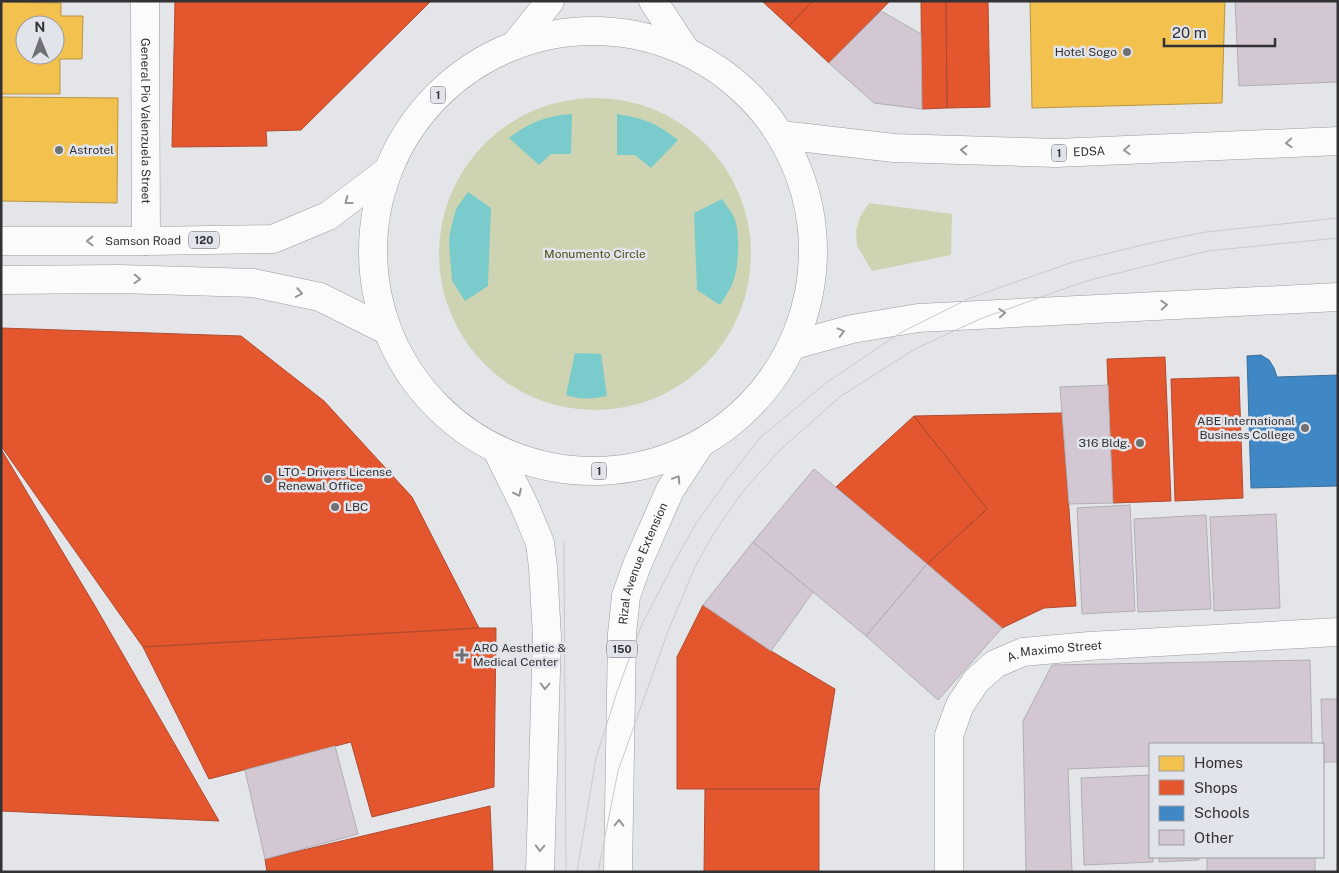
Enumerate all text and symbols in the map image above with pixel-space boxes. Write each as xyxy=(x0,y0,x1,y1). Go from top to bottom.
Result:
north arrow xyxy=(15,15,65,65)
scale bar xyxy=(1164,15,1275,47)
text: N xyxy=(34,19,45,35)
text: 20 m xyxy=(1172,24,1207,41)
street label: General Pio Valenzuela Street xyxy=(138,38,153,204)
place label: Hotel Sogo xyxy=(1055,45,1117,59)
marker: Hotel Sogo xyxy=(1121,46,1133,58)
road number: 1 xyxy=(430,86,446,104)
one-way arrow xyxy=(1285,138,1293,149)
place label: Astrotel xyxy=(69,143,114,157)
marker: Astrotel xyxy=(53,144,65,156)
road number: 1 xyxy=(1052,144,1066,162)
street label: EDSA xyxy=(1073,144,1106,159)
one-way arrow xyxy=(960,145,968,155)
one-way arrow xyxy=(1122,145,1130,156)
one-way arrow xyxy=(345,196,354,204)
road number: 120 xyxy=(189,232,219,248)
street label: Samson Road xyxy=(105,233,181,248)
one-way arrow xyxy=(85,236,93,246)
park label: Monumento Circle xyxy=(544,247,646,261)
one-way arrow xyxy=(134,274,142,285)
one-way arrow xyxy=(295,287,303,297)
one-way arrow xyxy=(1160,300,1168,311)
one-way arrow xyxy=(998,308,1006,319)
one-way arrow xyxy=(836,328,844,338)
place label: ABE International Business College xyxy=(1197,414,1295,442)
marker: ABE International Business College xyxy=(1299,422,1311,434)
place label: 316 Bldg. xyxy=(1078,436,1130,450)
marker: 316 Bldg. xyxy=(1134,437,1146,449)
road number: 1 xyxy=(592,462,606,480)
place label: LTO - Drivers License Renewal Office xyxy=(278,465,392,493)
marker: LTO - Drivers License Renewal Office xyxy=(262,473,274,485)
one-way arrow xyxy=(671,475,680,485)
one-way arrow xyxy=(512,488,522,497)
place label: LBC xyxy=(345,500,368,514)
street label: Rizal Avenue Extension xyxy=(616,500,671,625)
marker: LBC xyxy=(329,501,341,513)
street label: A. Maximo Street xyxy=(1005,638,1103,665)
place label: ARO Aesthetic & Medical Center xyxy=(473,641,566,669)
road number: 150 xyxy=(607,641,637,658)
marker: ARO Aesthetic & Medical Center xyxy=(455,648,469,662)
one-way arrow xyxy=(540,682,551,690)
legend xyxy=(1149,743,1324,858)
text: Homes xyxy=(1194,754,1243,771)
text: Shops xyxy=(1194,779,1238,796)
text: Schools xyxy=(1194,804,1250,821)
one-way arrow xyxy=(614,819,624,826)
text: Other xyxy=(1194,829,1234,846)
one-way arrow xyxy=(535,845,546,853)

